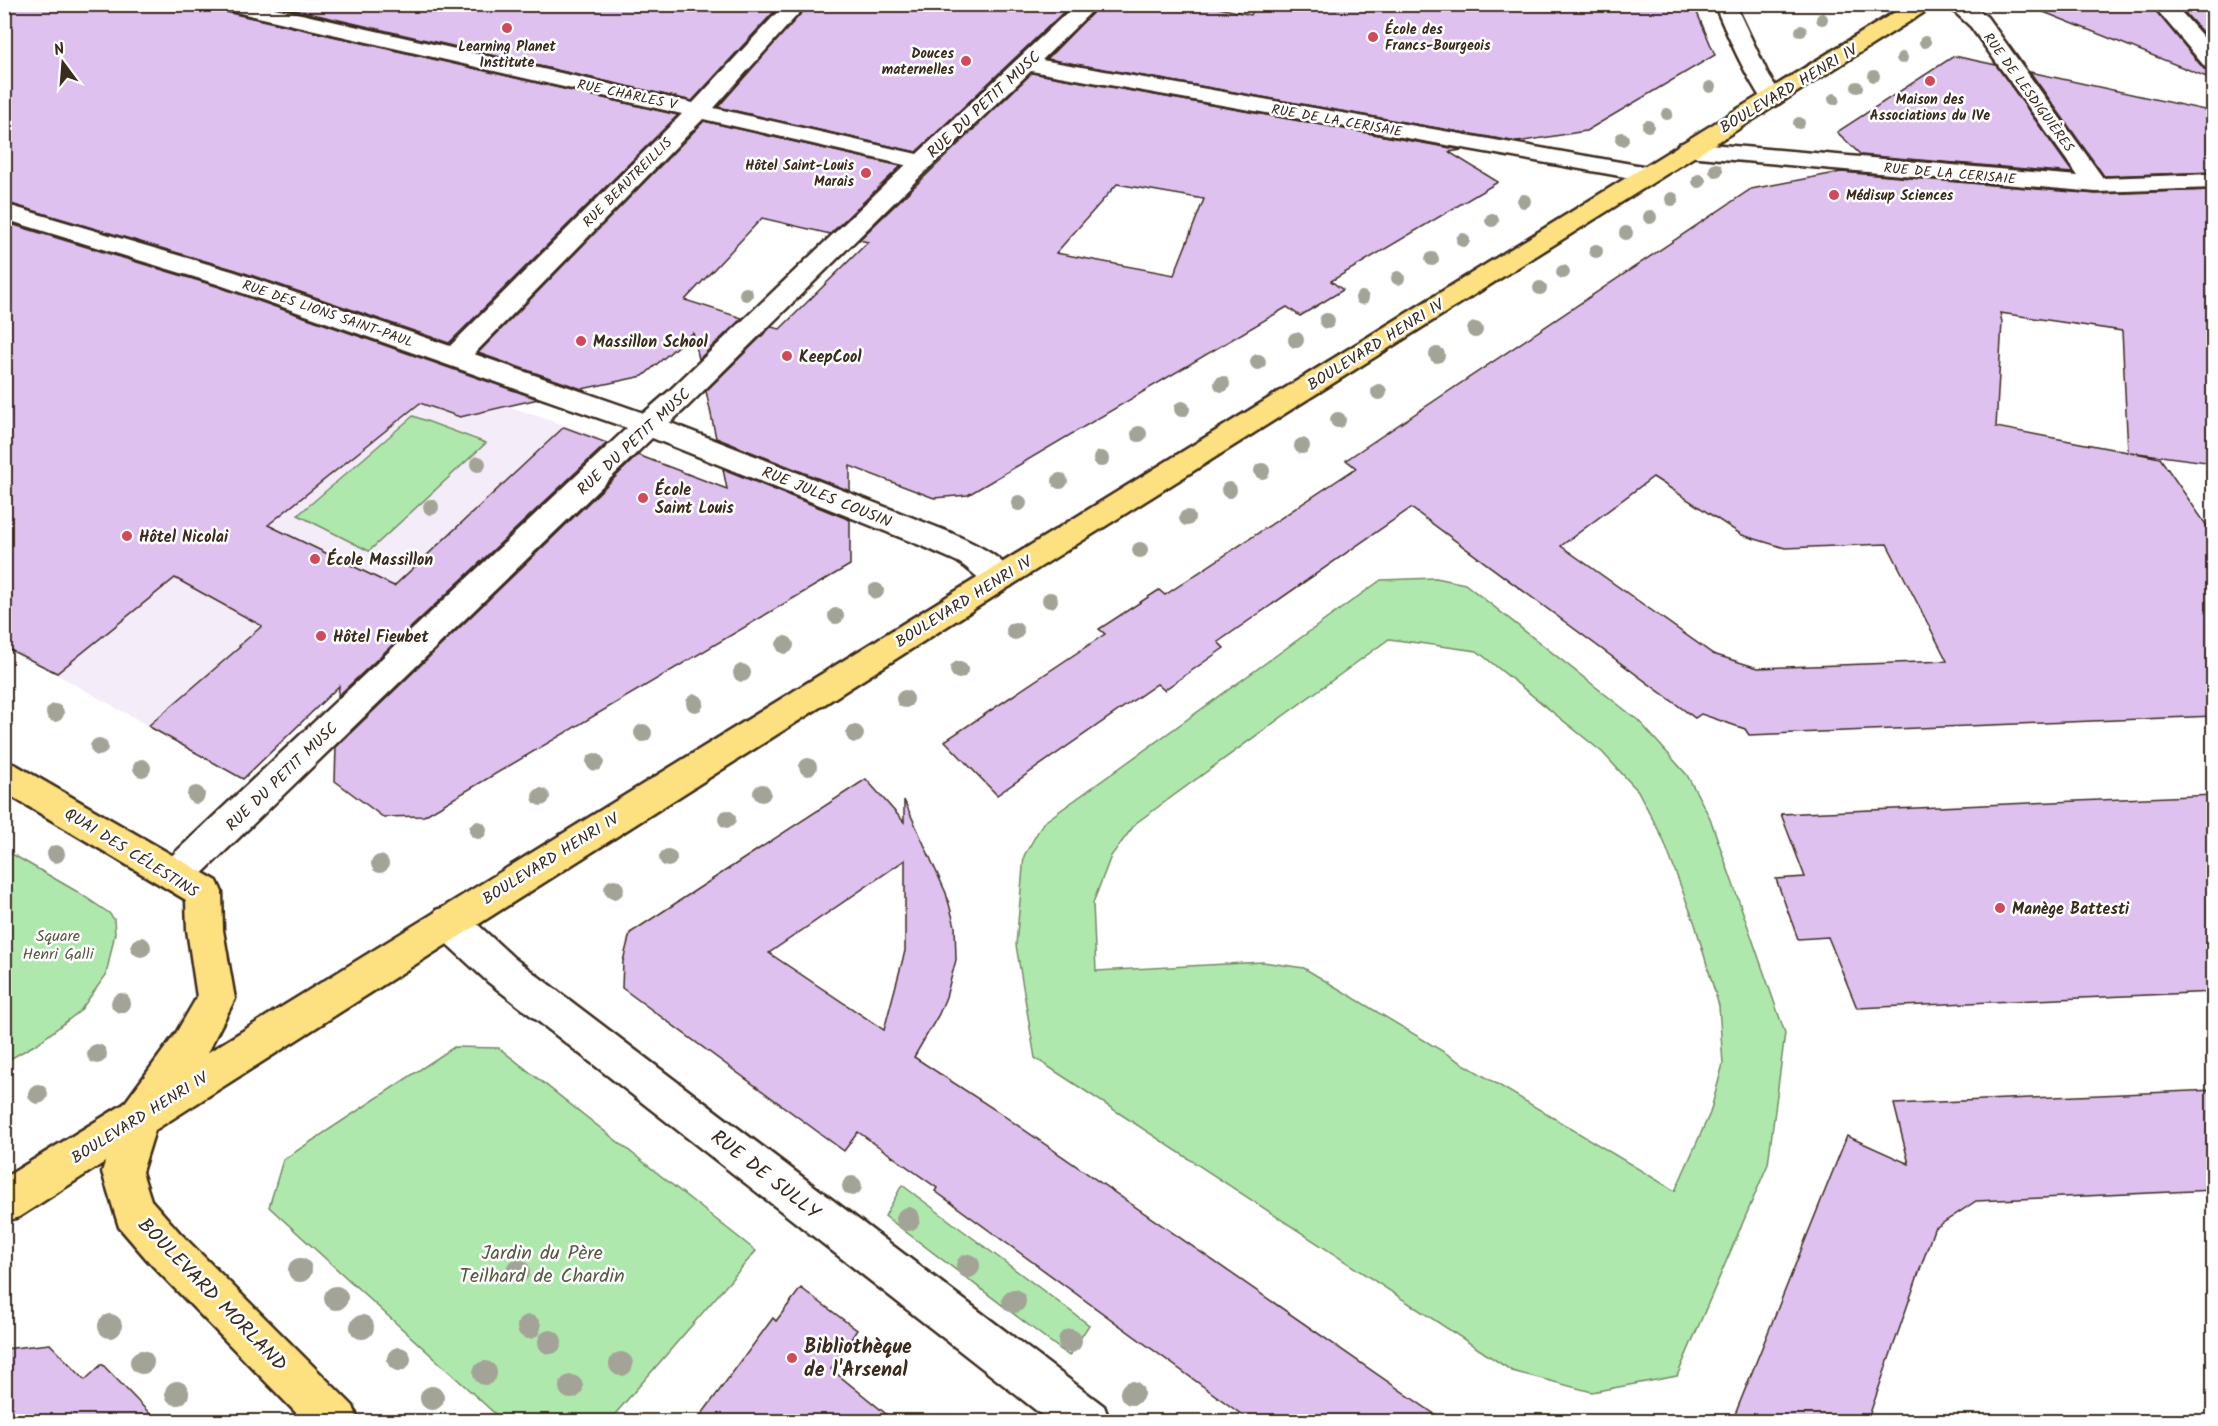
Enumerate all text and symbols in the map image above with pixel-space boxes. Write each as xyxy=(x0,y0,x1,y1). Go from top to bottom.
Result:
place label: École des Francs-Bourgeois xyxy=(1385,19,1491,57)
marker: Learning Planet Institute xyxy=(500,21,514,35)
street label: RUE DE LESDIGUIÈRES xyxy=(1977,28,2079,157)
marker: École des Francs-Bourgeois xyxy=(1366,30,1380,44)
north arrow xyxy=(33,33,93,93)
place label: Learning Planet Institute xyxy=(458,36,556,74)
text: N xyxy=(51,37,68,63)
street label: BOULEVARD HENRI IV xyxy=(1715,37,1864,140)
place label: Douces maternelles xyxy=(882,43,954,81)
street label: RUE DU PETIT MUSC xyxy=(921,46,1047,165)
marker: Douces maternelles xyxy=(959,54,973,68)
street label: RUE CHARLES V xyxy=(575,74,680,117)
marker: Maison des Associations du IVe xyxy=(1923,74,1937,88)
place label: Maison des Associations du IVe xyxy=(1870,89,1990,127)
street label: RUE DE LA CERISAIE xyxy=(1270,99,1405,143)
street label: RUE BEAUTREILLIS xyxy=(578,132,678,233)
place label: Hôtel Saint-Louis Marais xyxy=(745,155,854,193)
street label: RUE DE LA CERISAIE xyxy=(1883,157,2018,191)
marker: Hôtel Saint-Louis Marais xyxy=(859,166,873,180)
place label: Médisup Sciences xyxy=(1846,185,1954,207)
marker: Médisup Sciences xyxy=(1827,188,1841,202)
street label: RUE DES LIONS SAINT-PAUL xyxy=(239,274,416,354)
street label: BOULEVARD HENRI IV xyxy=(1303,292,1450,397)
place label: Massillon School xyxy=(593,330,708,355)
marker: Massillon School xyxy=(574,334,588,348)
place label: KeepCool xyxy=(799,345,862,370)
marker: KeepCool xyxy=(780,349,794,363)
street label: RUE DU PETIT MUSC xyxy=(571,383,697,502)
street label: RUE JULES COUSIN xyxy=(758,460,895,535)
place label: École Saint Louis xyxy=(655,478,734,521)
marker: École Saint Louis xyxy=(636,491,650,505)
place label: Hôtel Nicolai xyxy=(139,525,229,550)
marker: Hôtel Nicolai xyxy=(120,529,134,543)
place label: École Massillon xyxy=(327,548,433,573)
street label: BOULEVARD HENRI IV xyxy=(891,549,1038,654)
marker: École Massillon xyxy=(308,552,322,566)
place label: Hôtel Fieubet xyxy=(333,625,429,650)
marker: Hôtel Fieubet xyxy=(314,629,328,643)
street label: RUE DU PETIT MUSC xyxy=(220,717,344,837)
street label: QUAI DES CÉLESTINS xyxy=(59,802,204,905)
street label: BOULEVARD HENRI IV xyxy=(478,806,625,911)
place label: Manège Battesti xyxy=(2012,897,2130,922)
marker: Manège Battesti xyxy=(1993,901,2007,915)
park label: Square Henri Galli xyxy=(23,924,95,967)
street label: BOULEVARD HENRI IV xyxy=(67,1065,214,1170)
street label: RUE DE SULLY xyxy=(703,1122,828,1230)
street label: BOULEVARD MORLAND xyxy=(129,1211,294,1380)
park label: Jardin du Père Teilhard de Chardin xyxy=(459,1238,625,1293)
place label: Bibliothèque de l'Arsenal xyxy=(804,1332,912,1387)
marker: Bibliothèque de l'Arsenal xyxy=(785,1351,799,1365)

